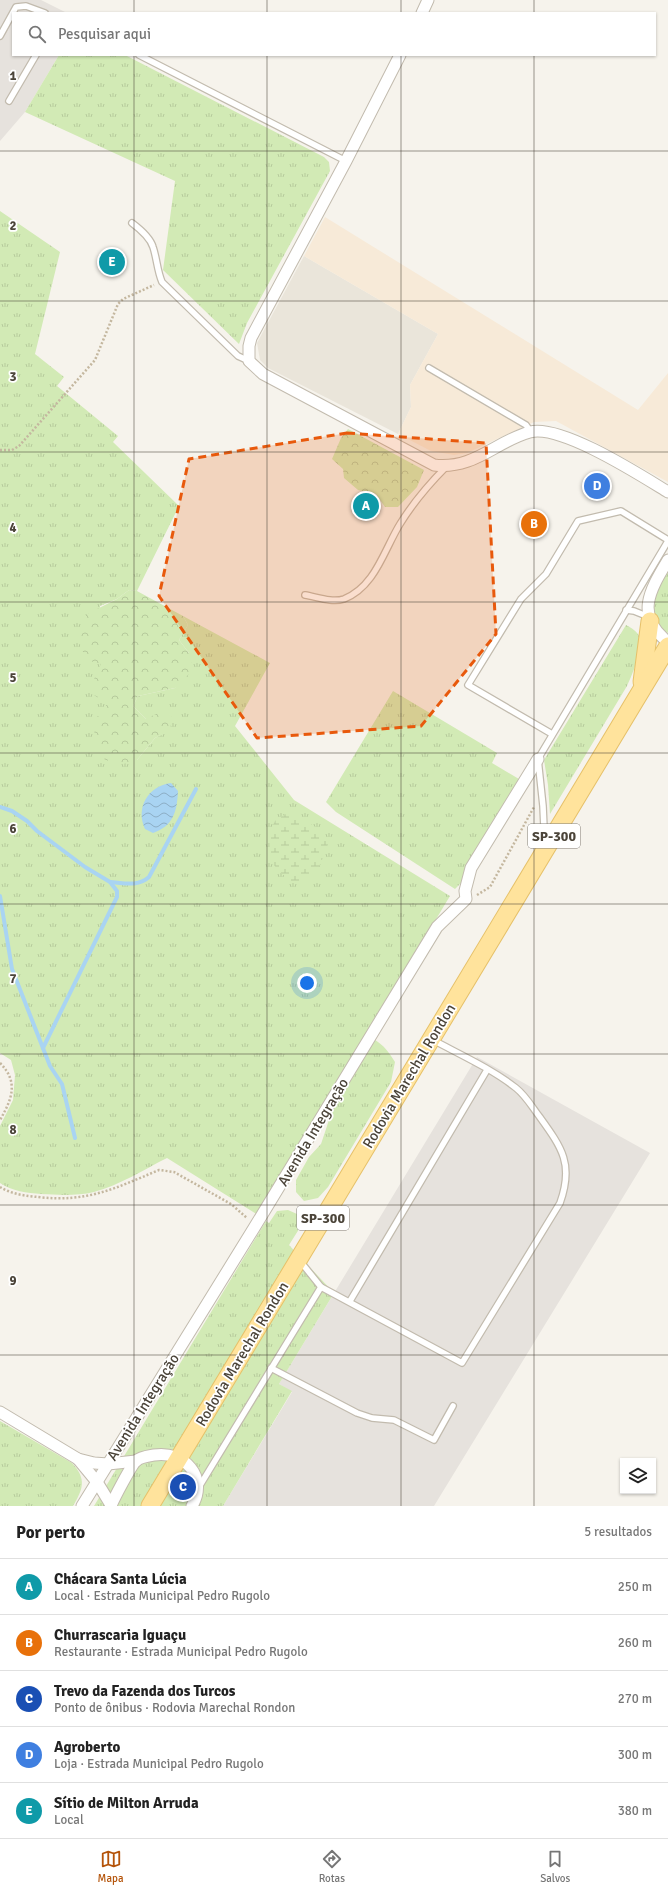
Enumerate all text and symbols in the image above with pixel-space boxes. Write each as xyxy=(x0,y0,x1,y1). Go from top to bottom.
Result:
search box xyxy=(12,12,656,56)
icon: search xyxy=(26,23,48,45)
text: Pesquisar aqui xyxy=(58,25,151,43)
text: 1 xyxy=(9,68,17,84)
text: 2 xyxy=(9,218,17,234)
pin: E xyxy=(99,247,125,277)
text: 3 xyxy=(9,369,17,385)
pin: D xyxy=(584,471,610,501)
pin: A xyxy=(353,491,379,521)
pin: B xyxy=(521,509,547,539)
text: 4 xyxy=(9,520,17,536)
text: 5 xyxy=(9,670,17,686)
text: 6 xyxy=(9,821,17,837)
road number: SP-300 xyxy=(528,824,580,848)
text: 7 xyxy=(9,971,17,987)
your location xyxy=(297,973,317,993)
street label: Rodovia Marechal Rondon xyxy=(359,1000,459,1152)
street label: Avenida Integração xyxy=(274,1075,352,1189)
text: 8 xyxy=(9,1122,17,1138)
road number: SP-300 xyxy=(297,1206,349,1230)
text: 9 xyxy=(9,1273,17,1289)
street label: Rodovia Marechal Rondon xyxy=(192,1278,292,1430)
street label: Avenida Integração xyxy=(103,1350,183,1464)
map controls xyxy=(620,1458,656,1494)
button: layers xyxy=(620,1458,656,1494)
pin: C xyxy=(170,1472,196,1502)
text: Por perto xyxy=(16,1522,85,1543)
text: 5 resultados xyxy=(584,1524,652,1540)
text: Chácara Santa Lúcia xyxy=(54,1570,187,1588)
text: A xyxy=(25,1579,33,1595)
text: 250 m xyxy=(618,1579,652,1595)
text: Local · Estrada Municipal Pedro Rugolo xyxy=(54,1588,270,1604)
text: Churrascaria Iguaçu xyxy=(54,1626,186,1644)
text: B xyxy=(25,1635,33,1651)
text: 260 m xyxy=(618,1635,652,1651)
text: Restaurante · Estrada Municipal Pedro Rugolo xyxy=(54,1644,308,1660)
text: Trevo da Fazenda dos Turcos xyxy=(54,1682,235,1700)
text: C xyxy=(25,1691,33,1707)
text: 270 m xyxy=(618,1691,652,1707)
text: Ponto de ônibus · Rodovia Marechal Rondon xyxy=(54,1700,295,1716)
text: Agroberto xyxy=(54,1738,120,1756)
text: D xyxy=(25,1747,33,1763)
text: 300 m xyxy=(618,1747,652,1763)
text: Loja · Estrada Municipal Pedro Rugolo xyxy=(54,1756,264,1772)
text: Sítio de Milton Arruda xyxy=(54,1794,199,1812)
text: E xyxy=(25,1803,33,1819)
text: 380 m xyxy=(618,1803,652,1819)
text: Local xyxy=(54,1812,84,1828)
tab: Mapa xyxy=(98,1848,123,1885)
tab: Rotas xyxy=(319,1848,345,1885)
tab: Salvos xyxy=(540,1848,570,1885)

